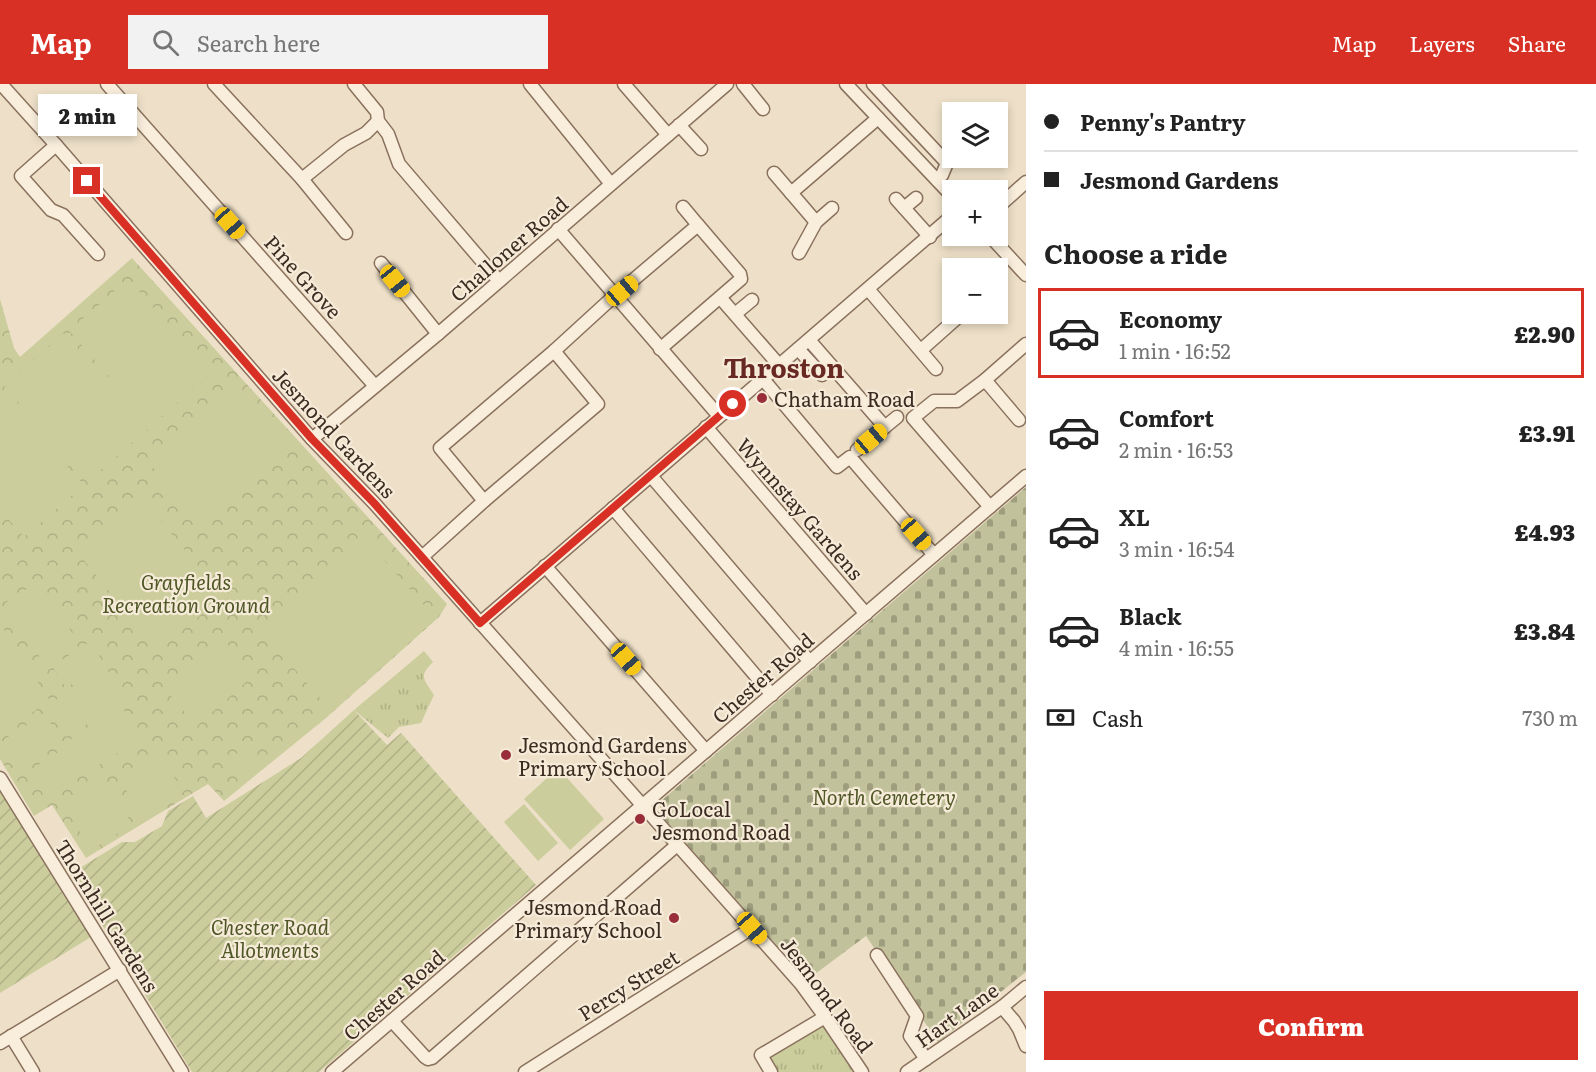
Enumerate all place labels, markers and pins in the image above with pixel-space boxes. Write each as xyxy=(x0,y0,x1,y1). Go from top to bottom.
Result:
place label: Chatham Road xyxy=(774,383,915,413)
marker: Chatham Road xyxy=(755,391,769,405)
place label: Jesmond Gardens Primary School xyxy=(518,729,687,782)
marker: Jesmond Gardens Primary School xyxy=(499,748,513,762)
place label: GoLocal Jesmond Road xyxy=(652,793,790,846)
marker: GoLocal Jesmond Road xyxy=(633,812,647,826)
place label: Jesmond Road Primary School xyxy=(514,891,662,944)
marker: Jesmond Road Primary School xyxy=(667,911,681,925)

